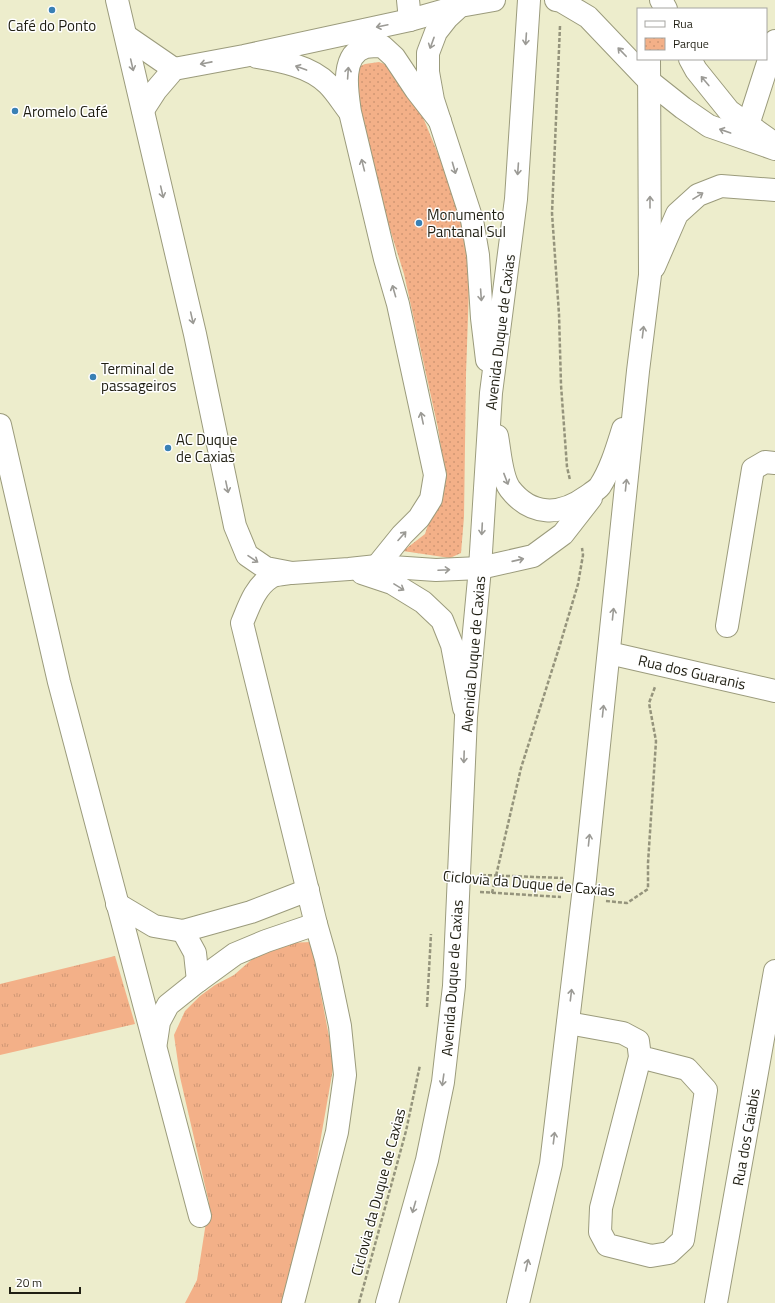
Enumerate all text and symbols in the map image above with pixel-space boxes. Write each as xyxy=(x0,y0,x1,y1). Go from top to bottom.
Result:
marker: Café do Ponto xyxy=(47,5,57,15)
legend xyxy=(637,8,767,60)
place label: Café do Ponto xyxy=(8,14,96,37)
text: Rua xyxy=(673,14,693,33)
one-way arrow xyxy=(376,22,389,30)
one-way arrow xyxy=(523,32,530,45)
text: Parque xyxy=(673,34,709,53)
one-way arrow xyxy=(428,36,436,48)
one-way arrow xyxy=(618,48,627,58)
one-way arrow xyxy=(129,58,137,71)
one-way arrow xyxy=(200,59,213,67)
one-way arrow xyxy=(295,64,307,72)
one-way arrow xyxy=(344,67,351,80)
one-way arrow xyxy=(700,76,709,87)
place label: Aromelo Café xyxy=(23,100,108,123)
marker: Aromelo Café xyxy=(10,106,20,116)
one-way arrow xyxy=(719,127,731,135)
one-way arrow xyxy=(358,159,366,172)
one-way arrow xyxy=(451,161,458,174)
one-way arrow xyxy=(514,162,521,175)
one-way arrow xyxy=(158,185,166,198)
one-way arrow xyxy=(692,192,704,200)
one-way arrow xyxy=(646,196,653,209)
place label: Monumento Pantanal Sul xyxy=(427,203,506,243)
marker: Monumento Pantanal Sul xyxy=(414,218,424,228)
street label: Avenida Duque de Caxias xyxy=(479,253,521,411)
one-way arrow xyxy=(390,285,397,298)
one-way arrow xyxy=(477,288,484,301)
one-way arrow xyxy=(188,312,196,325)
one-way arrow xyxy=(639,326,647,339)
place label: Terminal de passageiros xyxy=(101,357,176,397)
marker: Terminal de passageiros xyxy=(88,372,98,382)
one-way arrow xyxy=(418,412,426,425)
place label: AC Duque de Caxias xyxy=(176,428,237,468)
marker: AC Duque de Caxias xyxy=(163,443,173,453)
one-way arrow xyxy=(502,472,510,484)
one-way arrow xyxy=(623,479,630,492)
one-way arrow xyxy=(223,480,231,493)
one-way arrow xyxy=(479,522,486,535)
one-way arrow xyxy=(397,531,407,541)
one-way arrow xyxy=(248,555,259,563)
one-way arrow xyxy=(511,555,524,563)
one-way arrow xyxy=(437,566,450,574)
street label: Avenida Duque de Caxias xyxy=(455,575,491,733)
one-way arrow xyxy=(393,583,404,591)
one-way arrow xyxy=(609,608,616,621)
street label: Rua dos Guaranis xyxy=(636,648,748,696)
one-way arrow xyxy=(599,705,606,718)
one-way arrow xyxy=(461,750,468,763)
one-way arrow xyxy=(586,834,593,847)
street label: Ciclovia da Duque de Caxias xyxy=(442,864,616,902)
street label: Avenida Duque de Caxias xyxy=(435,899,469,1057)
one-way arrow xyxy=(568,989,575,1002)
one-way arrow xyxy=(439,1073,447,1086)
street label: Rua dos Caiabis xyxy=(726,1086,766,1188)
street label: Ciclovia da Duque de Caxias xyxy=(345,1106,411,1278)
one-way arrow xyxy=(550,1132,558,1145)
one-way arrow xyxy=(410,1200,417,1213)
one-way arrow xyxy=(524,1259,531,1272)
scale bar xyxy=(10,1269,80,1295)
text: 20 m xyxy=(16,1273,42,1292)

